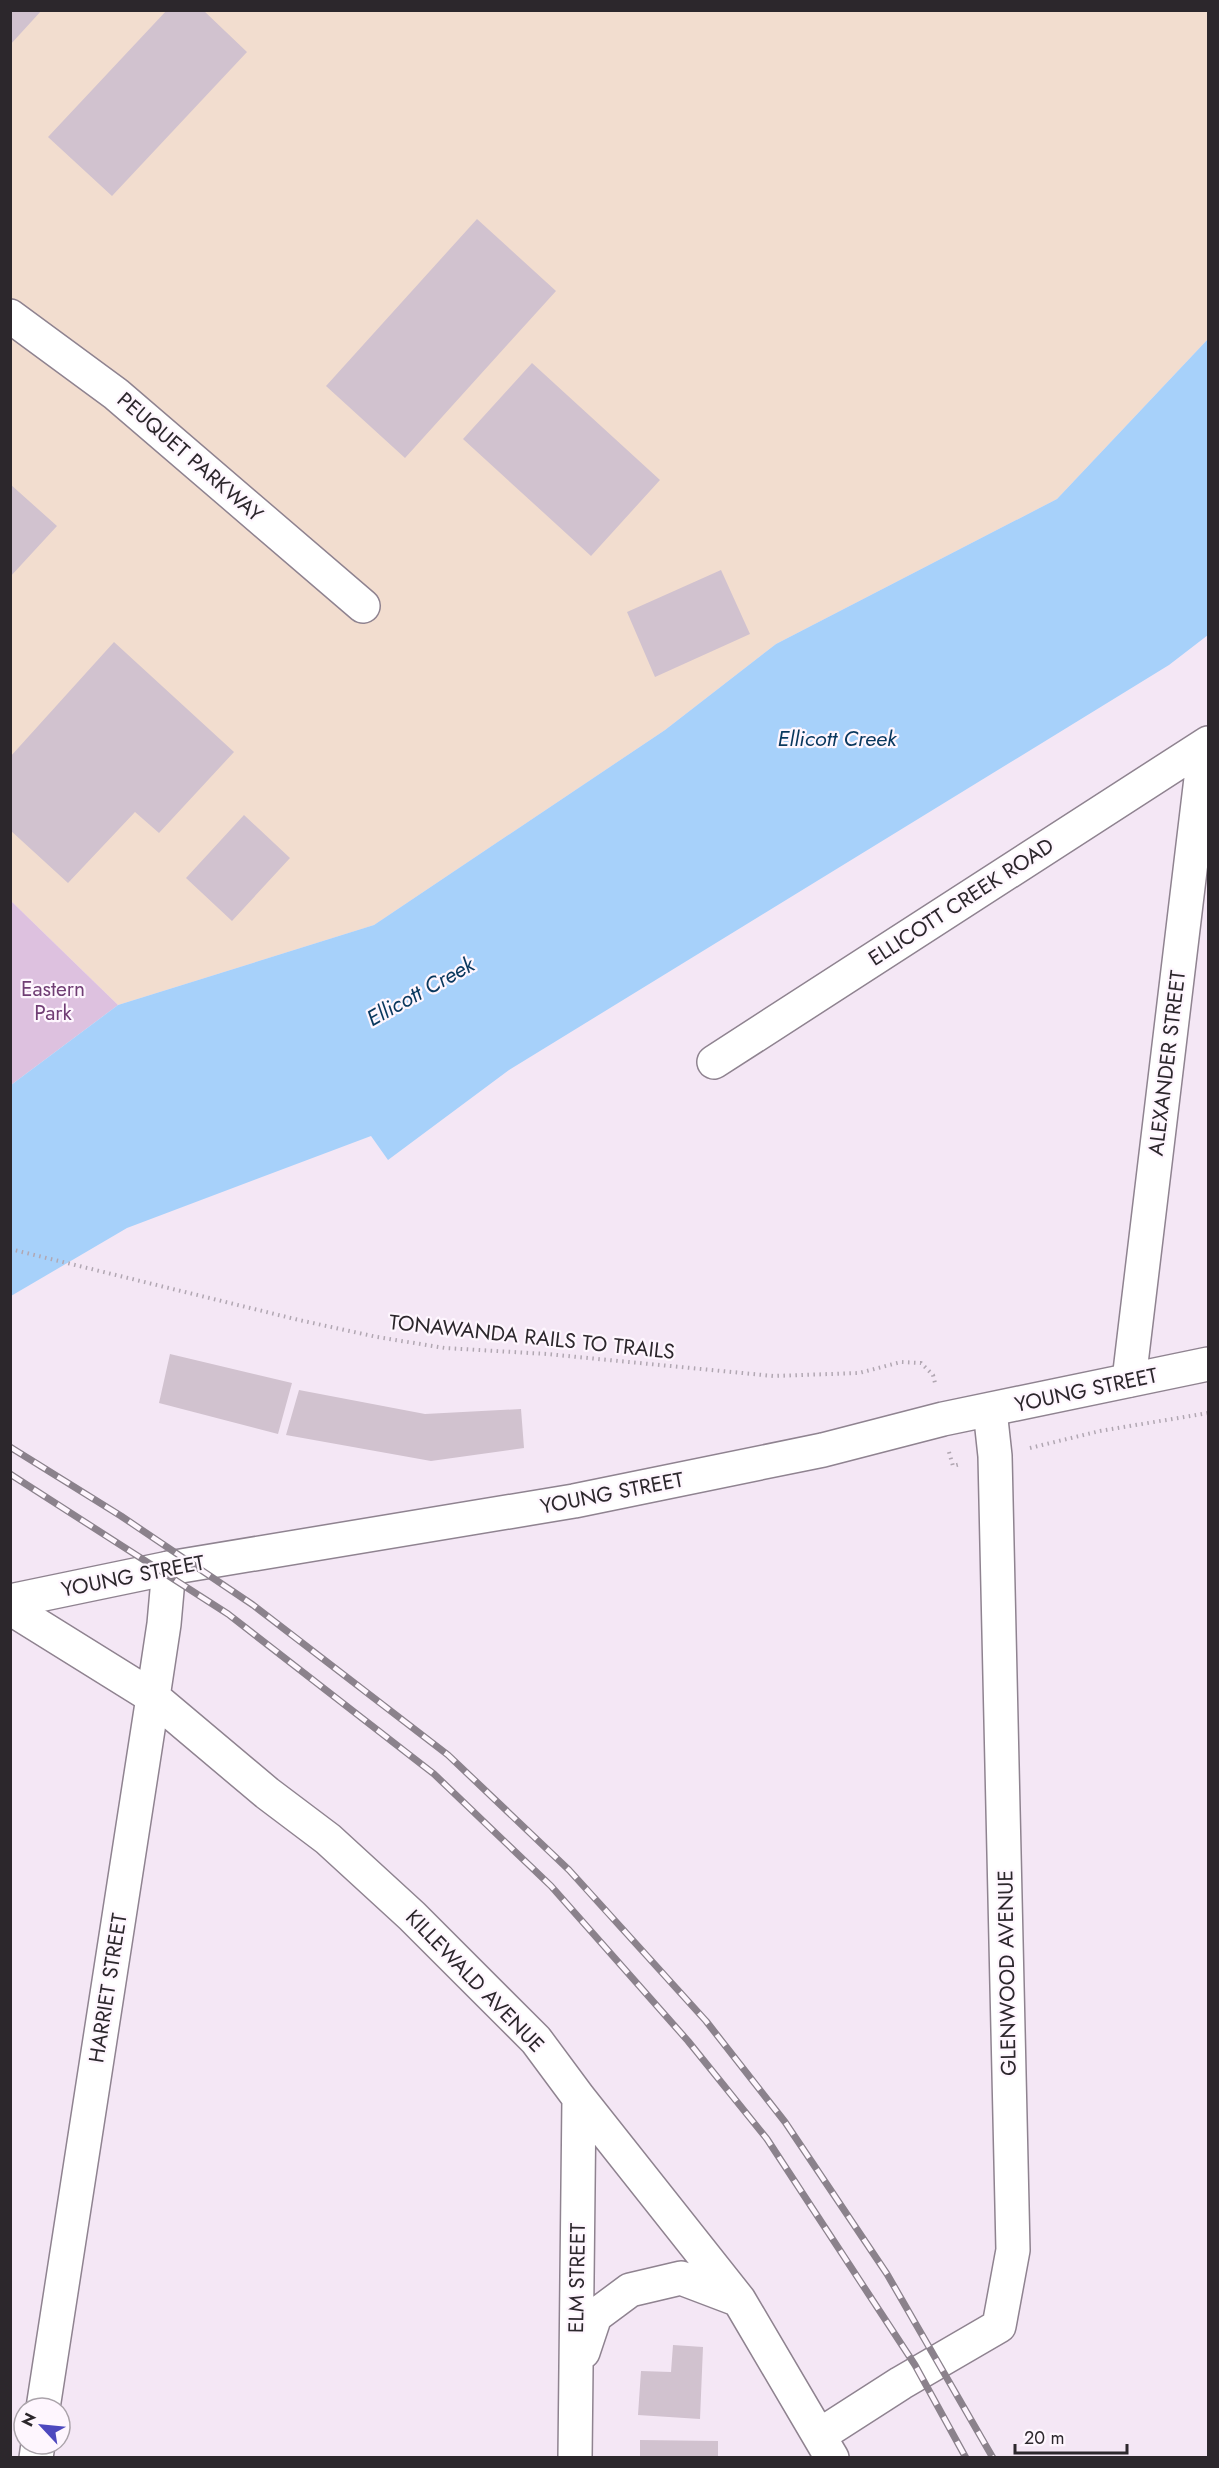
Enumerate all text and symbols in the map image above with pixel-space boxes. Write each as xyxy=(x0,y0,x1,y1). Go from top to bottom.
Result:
street label: PEUQUET PARKWAY xyxy=(111,385,270,529)
water label: Ellicott Creek xyxy=(778,722,898,754)
street label: ELLICOTT CREEK ROAD xyxy=(862,831,1060,973)
water label: Ellicott Creek xyxy=(360,947,481,1034)
street label: ALEXANDER STREET xyxy=(1141,968,1193,1157)
park label: Eastern Park xyxy=(21,974,85,1028)
street label: TONAWANDA RAILS TO TRAILS xyxy=(388,1307,676,1367)
street label: YOUNG STREET xyxy=(1012,1360,1160,1420)
street label: YOUNG STREET xyxy=(538,1464,686,1522)
street label: YOUNG STREET xyxy=(59,1547,207,1605)
street label: GLENWOOD AVENUE xyxy=(990,1870,1024,2076)
street label: KILLEWALD AVENUE xyxy=(399,1903,551,2059)
street label: HARRIET STREET xyxy=(81,1911,135,2065)
street label: ELM STREET xyxy=(561,2222,593,2333)
north arrow xyxy=(12,2396,72,2456)
text: N xyxy=(16,2409,42,2430)
scale bar xyxy=(1015,2417,1128,2455)
text: 20 m xyxy=(1024,2425,1064,2451)

